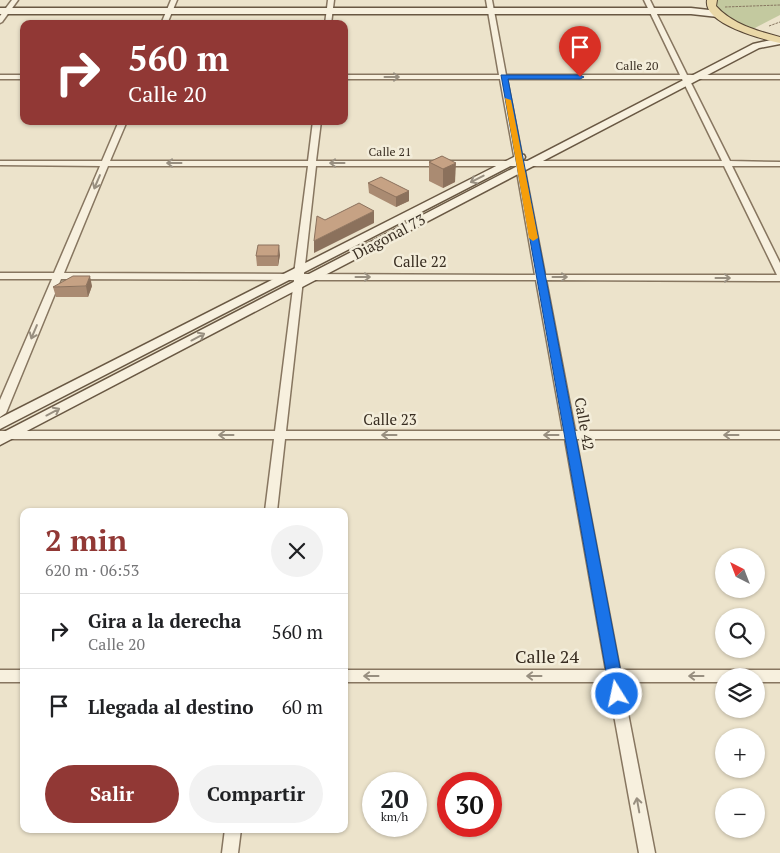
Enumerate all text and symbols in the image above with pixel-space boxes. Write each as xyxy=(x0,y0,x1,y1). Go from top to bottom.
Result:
pin xyxy=(559,26,601,77)
icon: arrive xyxy=(566,33,594,61)
text: 560 m xyxy=(128,35,229,81)
icon: right xyxy=(45,40,110,105)
street label: Calle 20 xyxy=(616,58,658,73)
one-way arrow xyxy=(384,72,400,82)
text: Calle 20 xyxy=(128,79,206,108)
street label: Calle 21 xyxy=(369,144,411,159)
one-way arrow xyxy=(167,158,183,168)
one-way arrow xyxy=(329,158,346,168)
one-way arrow xyxy=(92,174,101,189)
one-way arrow xyxy=(469,174,484,184)
street label: Diagonal 73 xyxy=(349,209,428,264)
street label: Calle 22 xyxy=(393,251,447,271)
one-way arrow xyxy=(355,272,371,281)
one-way arrow xyxy=(552,272,568,282)
one-way arrow xyxy=(714,273,731,283)
one-way arrow xyxy=(29,324,38,339)
one-way arrow xyxy=(190,332,205,342)
street label: Calle 42 xyxy=(570,396,599,452)
one-way arrow xyxy=(46,407,61,417)
street label: Calle 23 xyxy=(363,409,417,429)
one-way arrow xyxy=(219,430,235,440)
one-way arrow xyxy=(381,430,398,440)
one-way arrow xyxy=(544,430,560,440)
one-way arrow xyxy=(724,430,740,440)
text: 2 min xyxy=(45,520,127,560)
button: close xyxy=(271,525,323,577)
north arrow xyxy=(715,548,765,598)
map controls xyxy=(715,548,765,838)
text: 620 m · 06:53 xyxy=(45,559,139,581)
text: Gira a la derecha xyxy=(88,608,241,633)
button: search xyxy=(715,608,765,658)
icon: right xyxy=(45,617,73,645)
text: 560 m xyxy=(272,619,323,644)
text: Calle 20 xyxy=(88,633,145,655)
street label: Calle 24 xyxy=(515,644,579,668)
position arrow xyxy=(590,667,642,719)
button: layers xyxy=(715,668,765,718)
one-way arrow xyxy=(364,671,380,681)
one-way arrow xyxy=(526,671,542,681)
one-way arrow xyxy=(689,671,705,681)
icon: arrive xyxy=(45,692,73,720)
text: Llegada al destino xyxy=(88,694,254,719)
text: 60 m xyxy=(282,694,323,719)
button: + xyxy=(715,728,765,778)
button: Salir xyxy=(45,765,179,823)
button: Compartir xyxy=(189,765,323,823)
speed limit sign: 30 xyxy=(437,772,502,837)
text: 20 xyxy=(380,782,409,815)
button: − xyxy=(715,788,765,838)
one-way arrow xyxy=(632,797,642,813)
text: km/h xyxy=(381,809,408,824)

